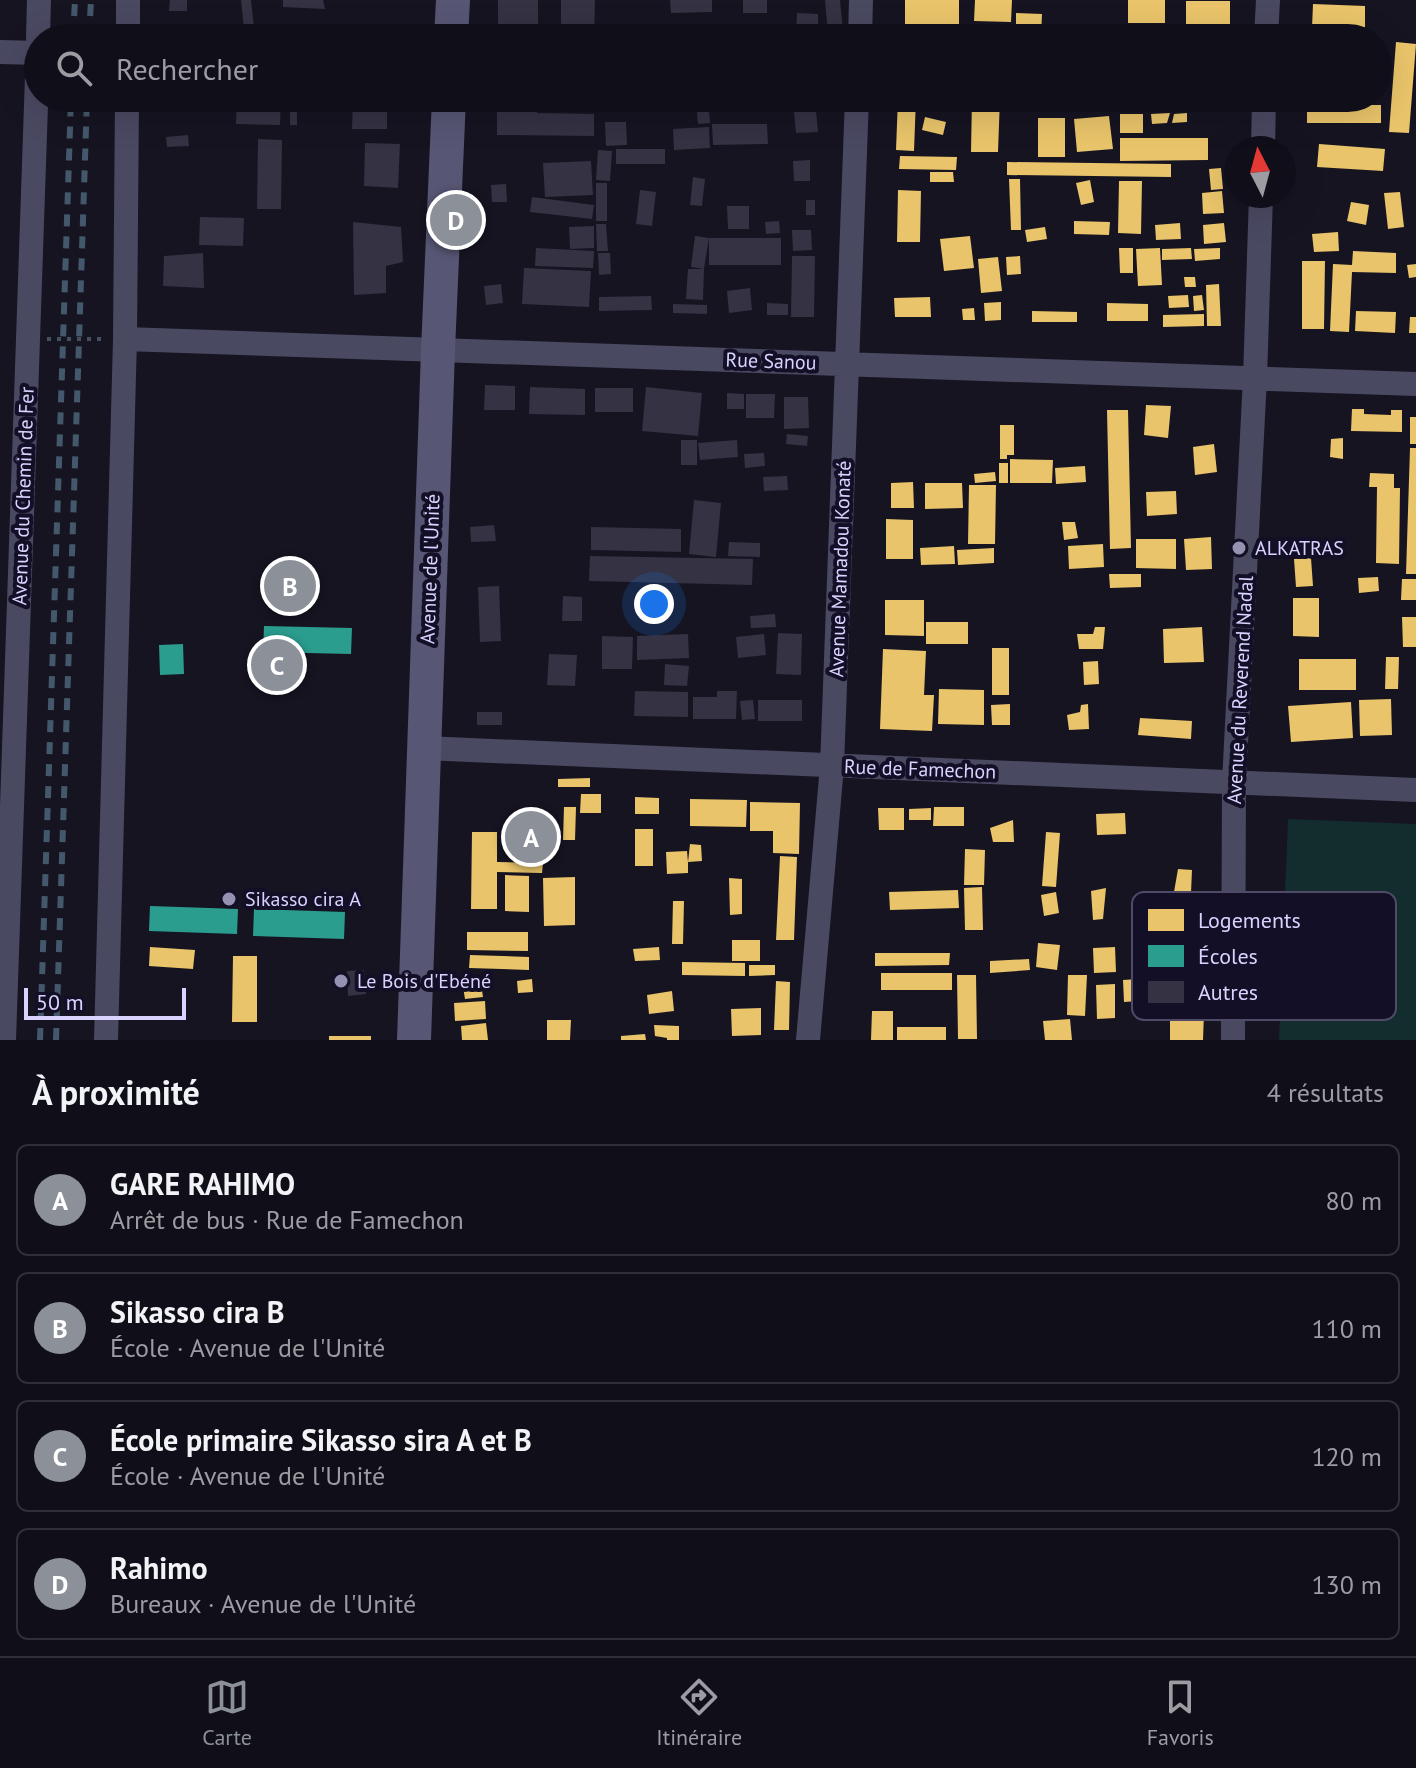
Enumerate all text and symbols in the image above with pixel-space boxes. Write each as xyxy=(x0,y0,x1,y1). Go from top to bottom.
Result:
search box xyxy=(24,24,1392,112)
icon: search xyxy=(52,46,96,90)
text: Rechercher xyxy=(116,49,258,88)
north arrow xyxy=(1224,136,1296,208)
pin: D xyxy=(430,190,482,250)
street label: Rue Sanou xyxy=(725,346,817,376)
street label: Avenue du Chemin de Fer xyxy=(6,386,40,606)
street label: Avenue Mamadou Konaté xyxy=(823,460,857,678)
street label: Avenue de l'Unité xyxy=(414,493,446,645)
place label: ALKATRAS xyxy=(1255,535,1344,561)
marker: ALKATRAS xyxy=(1230,539,1248,557)
pin: B xyxy=(264,556,316,616)
street label: Avenue du Reverend Nadal xyxy=(1221,575,1259,805)
your location xyxy=(634,584,674,624)
pin: C xyxy=(251,635,303,695)
street label: Rue de Famechon xyxy=(843,753,997,785)
pin: A xyxy=(505,807,557,867)
place label: Sikasso cira A xyxy=(245,886,361,912)
marker: Sikasso cira A xyxy=(220,890,238,908)
legend xyxy=(1132,892,1396,1020)
text: Logements xyxy=(1198,906,1301,934)
text: Écoles xyxy=(1198,942,1258,970)
place label: Le Bois d'Ebéné xyxy=(357,968,491,994)
marker: Le Bois d'Ebéné xyxy=(332,972,350,990)
text: Autres xyxy=(1198,978,1258,1006)
scale bar xyxy=(24,984,186,1020)
text: 50 m xyxy=(36,988,84,1016)
text: À proximité xyxy=(32,1070,200,1114)
text: 4 résultats xyxy=(1267,1076,1384,1109)
text: GARE RAHIMO xyxy=(110,1164,295,1203)
text: A xyxy=(52,1184,68,1217)
text: 80 m xyxy=(1326,1184,1382,1217)
text: Arrêt de bus · Rue de Famechon xyxy=(110,1203,464,1236)
text: Sikasso cira B xyxy=(110,1292,284,1331)
text: B xyxy=(52,1312,68,1345)
text: 110 m xyxy=(1311,1312,1382,1345)
text: École · Avenue de l'Unité xyxy=(110,1331,385,1364)
text: École primaire Sikasso sira A et B xyxy=(110,1420,532,1459)
text: C xyxy=(53,1440,67,1473)
text: 120 m xyxy=(1311,1440,1382,1473)
text: École · Avenue de l'Unité xyxy=(110,1459,385,1492)
text: Rahimo xyxy=(110,1548,208,1587)
text: D xyxy=(52,1568,68,1601)
text: 130 m xyxy=(1311,1568,1382,1601)
text: Bureaux · Avenue de l'Unité xyxy=(110,1587,416,1620)
tab: Carte xyxy=(202,1675,252,1751)
tab: Itinéraire xyxy=(656,1675,742,1751)
tab: Favoris xyxy=(1147,1675,1214,1751)

